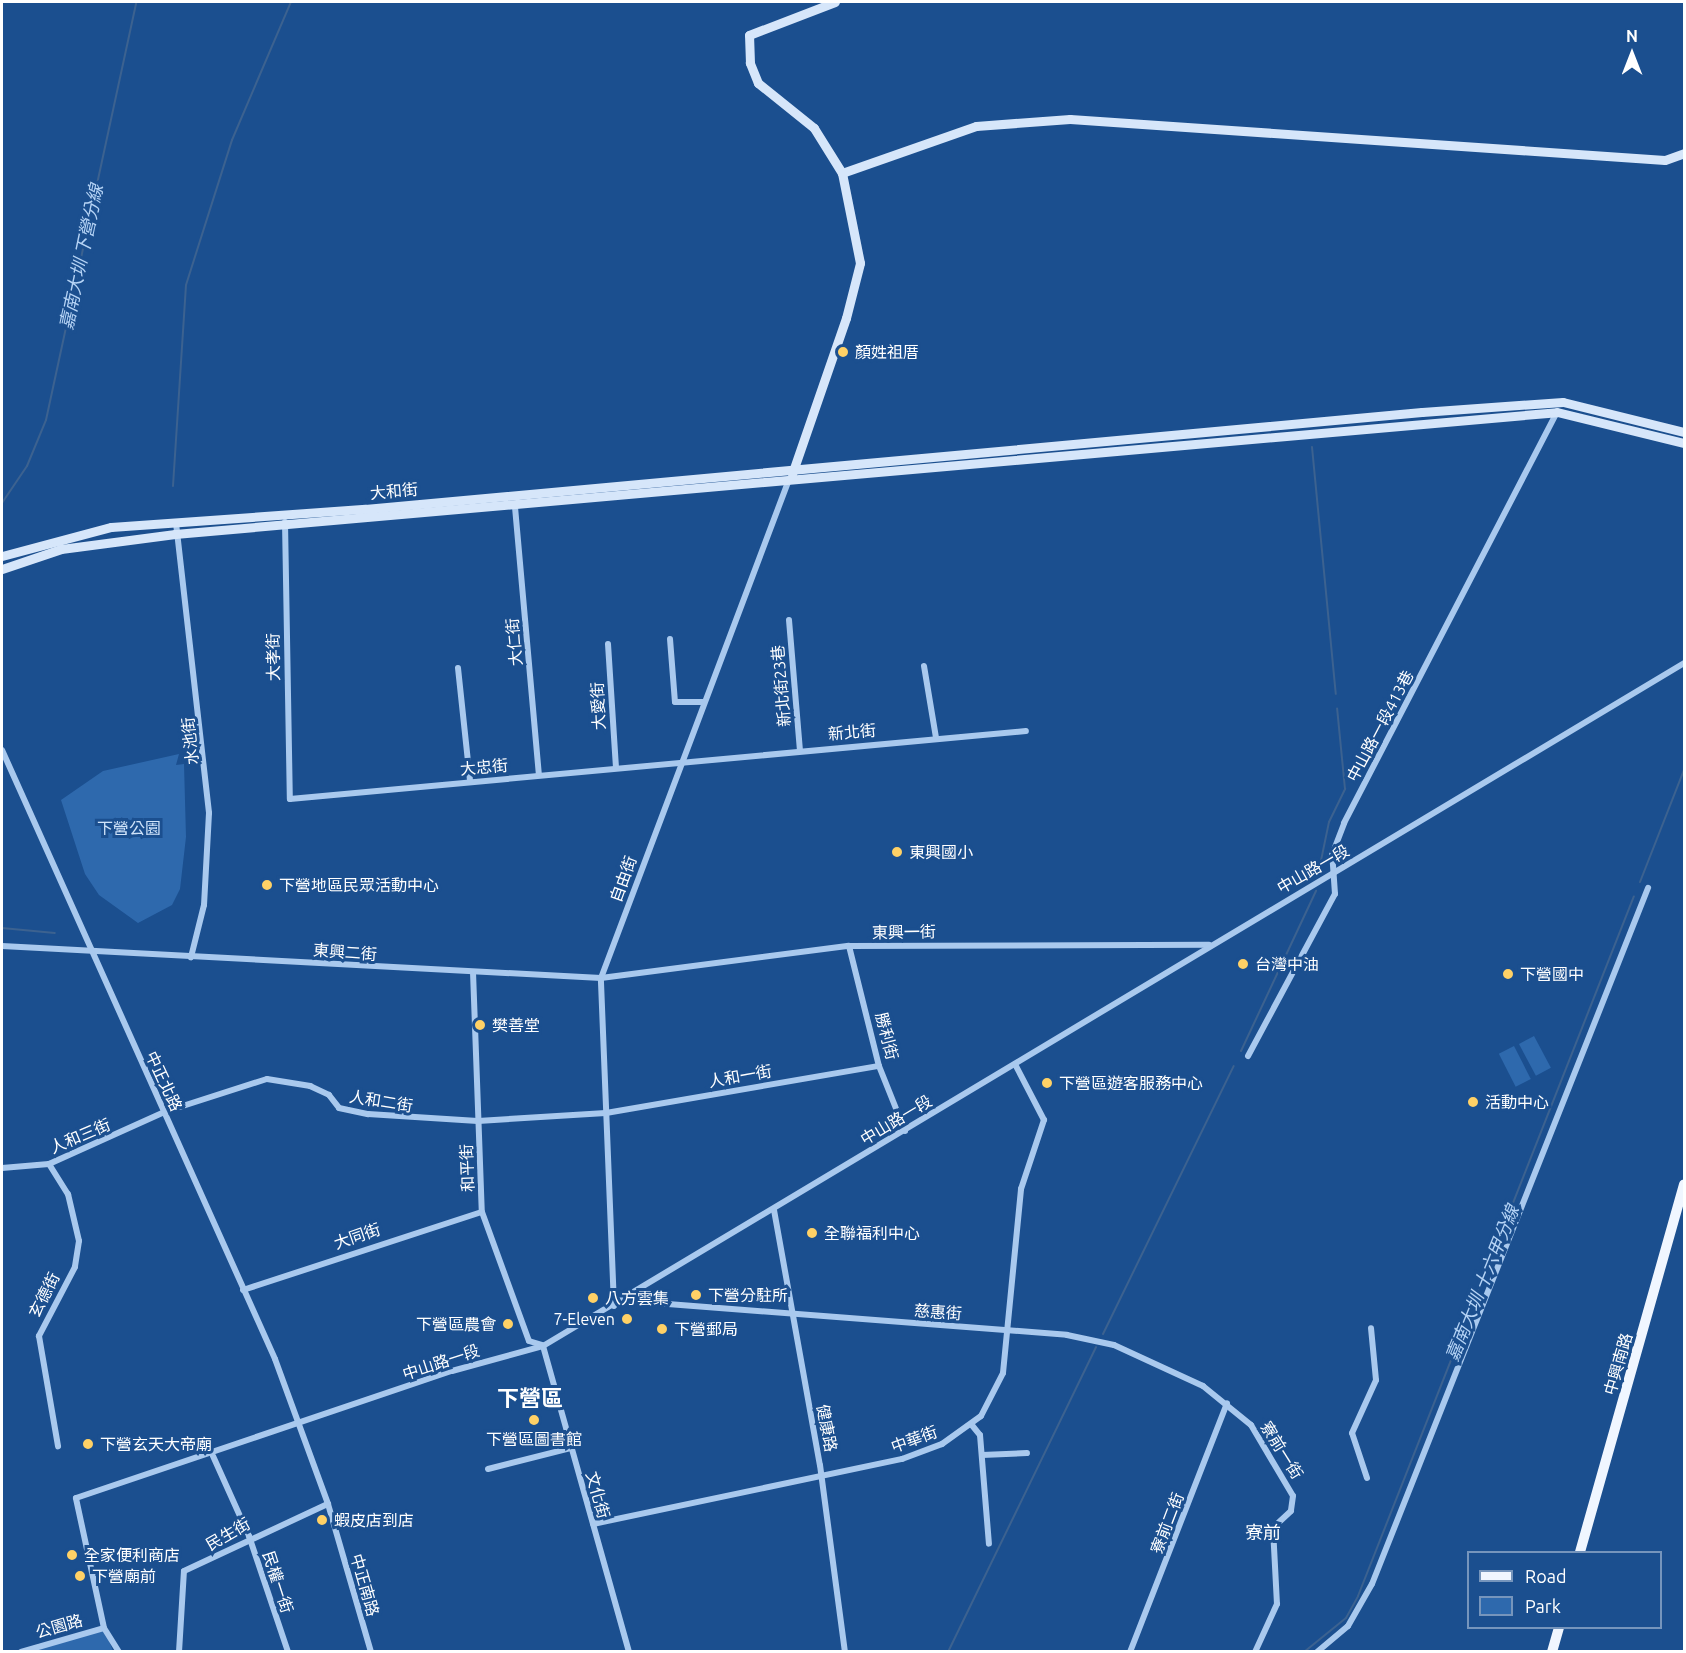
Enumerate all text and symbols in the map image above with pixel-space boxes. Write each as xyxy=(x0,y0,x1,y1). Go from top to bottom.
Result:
north arrow xyxy=(1602,24,1662,84)
text: N xyxy=(1626,27,1638,45)
water label: 嘉南大圳 下營分線 xyxy=(55,182,107,332)
place label: 顏姓祖厝 xyxy=(855,342,919,362)
marker: 顏姓祖厝 xyxy=(836,345,850,359)
street label: 大和街 xyxy=(369,479,419,503)
street label: 大仁街 xyxy=(502,617,526,667)
street label: 大孝街 xyxy=(263,633,283,681)
street label: 新北街23巷 xyxy=(768,644,794,728)
street label: 中山路一段413巷 xyxy=(1343,667,1417,785)
street label: 大愛街 xyxy=(587,682,609,730)
street label: 水池街 xyxy=(178,716,202,766)
street label: 新北街 xyxy=(827,720,877,744)
street label: 大忠街 xyxy=(459,755,509,779)
park label: 下營公園 xyxy=(97,818,161,838)
street label: 中山路一段 xyxy=(1274,841,1352,897)
place label: 東興國小 xyxy=(909,842,973,862)
marker: 東興國小 xyxy=(890,845,904,859)
street label: 自由街 xyxy=(606,853,640,905)
place label: 下營地區民眾活動中心 xyxy=(279,875,439,895)
marker: 下營地區民眾活動中心 xyxy=(260,878,274,892)
street label: 東興一街 xyxy=(872,922,936,942)
street label: 東興二街 xyxy=(312,940,378,964)
place label: 台灣中油 xyxy=(1255,954,1319,974)
marker: 台灣中油 xyxy=(1236,957,1250,971)
place label: 下營國中 xyxy=(1520,964,1584,984)
marker: 下營國中 xyxy=(1501,967,1515,981)
street label: 勝利街 xyxy=(872,1010,902,1062)
place label: 樊善堂 xyxy=(492,1015,540,1035)
marker: 樊善堂 xyxy=(473,1018,487,1032)
street label: 中正北路 xyxy=(142,1048,186,1114)
street label: 人和一街 xyxy=(707,1061,773,1091)
place label: 下營區遊客服務中心 xyxy=(1059,1073,1203,1093)
marker: 下營區遊客服務中心 xyxy=(1040,1076,1054,1090)
street label: 人和二街 xyxy=(348,1087,414,1115)
street label: 中山路一段 xyxy=(857,1091,935,1149)
place label: 活動中心 xyxy=(1485,1092,1549,1112)
marker: 活動中心 xyxy=(1466,1095,1480,1109)
street label: 人和三街 xyxy=(47,1115,113,1157)
street label: 和平街 xyxy=(457,1144,477,1192)
water label: 嘉南大圳 十六甲分線 xyxy=(1441,1202,1523,1364)
street label: 大同街 xyxy=(331,1219,383,1253)
place label: 全聯福利中心 xyxy=(824,1223,920,1243)
marker: 全聯福利中心 xyxy=(805,1226,819,1240)
street label: 玄德街 xyxy=(25,1269,63,1321)
place label: 下營分駐所 xyxy=(708,1285,788,1305)
place label: 八方雲集 xyxy=(605,1288,669,1308)
marker: 下營分駐所 xyxy=(689,1288,703,1302)
marker: 八方雲集 xyxy=(586,1291,600,1305)
street label: 慈惠街 xyxy=(913,1301,963,1323)
place label: 7-Eleven xyxy=(554,1309,615,1329)
marker: 7-Eleven xyxy=(620,1312,634,1326)
place label: 下營區農會 xyxy=(416,1314,496,1334)
marker: 下營區農會 xyxy=(501,1317,515,1331)
place label: 下營郵局 xyxy=(674,1319,738,1339)
marker: 下營郵局 xyxy=(655,1322,669,1336)
street label: 中興南路 xyxy=(1600,1331,1636,1397)
street label: 中山路一段 xyxy=(400,1341,482,1383)
district label: 下營區 xyxy=(497,1385,563,1411)
street label: 健康路 xyxy=(813,1403,841,1453)
marker: 下營區圖書館 xyxy=(527,1413,541,1427)
street label: 寮前一街 xyxy=(1257,1418,1307,1482)
street label: 中華街 xyxy=(888,1422,940,1456)
place label: 下營區圖書館 xyxy=(486,1429,582,1449)
place label: 下營玄天大帝廟 xyxy=(100,1434,212,1454)
marker: 下營玄天大帝廟 xyxy=(81,1437,95,1451)
street label: 文化街 xyxy=(582,1469,614,1521)
street label: 寮前二街 xyxy=(1147,1490,1187,1556)
place label: 蝦皮店到店 xyxy=(334,1510,414,1530)
marker: 蝦皮店到店 xyxy=(315,1513,329,1527)
street label: 民生街 xyxy=(202,1514,254,1554)
district label: 寮前 xyxy=(1245,1521,1281,1543)
place label: 全家便利商店 xyxy=(84,1545,180,1565)
marker: 全家便利商店 xyxy=(65,1548,79,1562)
street label: 民權一街 xyxy=(259,1549,297,1615)
legend xyxy=(1467,1551,1662,1629)
street label: 中正南路 xyxy=(347,1552,383,1618)
place label: 下營廟前 xyxy=(92,1566,156,1586)
text: Road xyxy=(1525,1566,1567,1586)
marker: 下營廟前 xyxy=(73,1569,87,1583)
text: Park xyxy=(1525,1596,1561,1616)
street label: 公園路 xyxy=(33,1610,85,1642)

